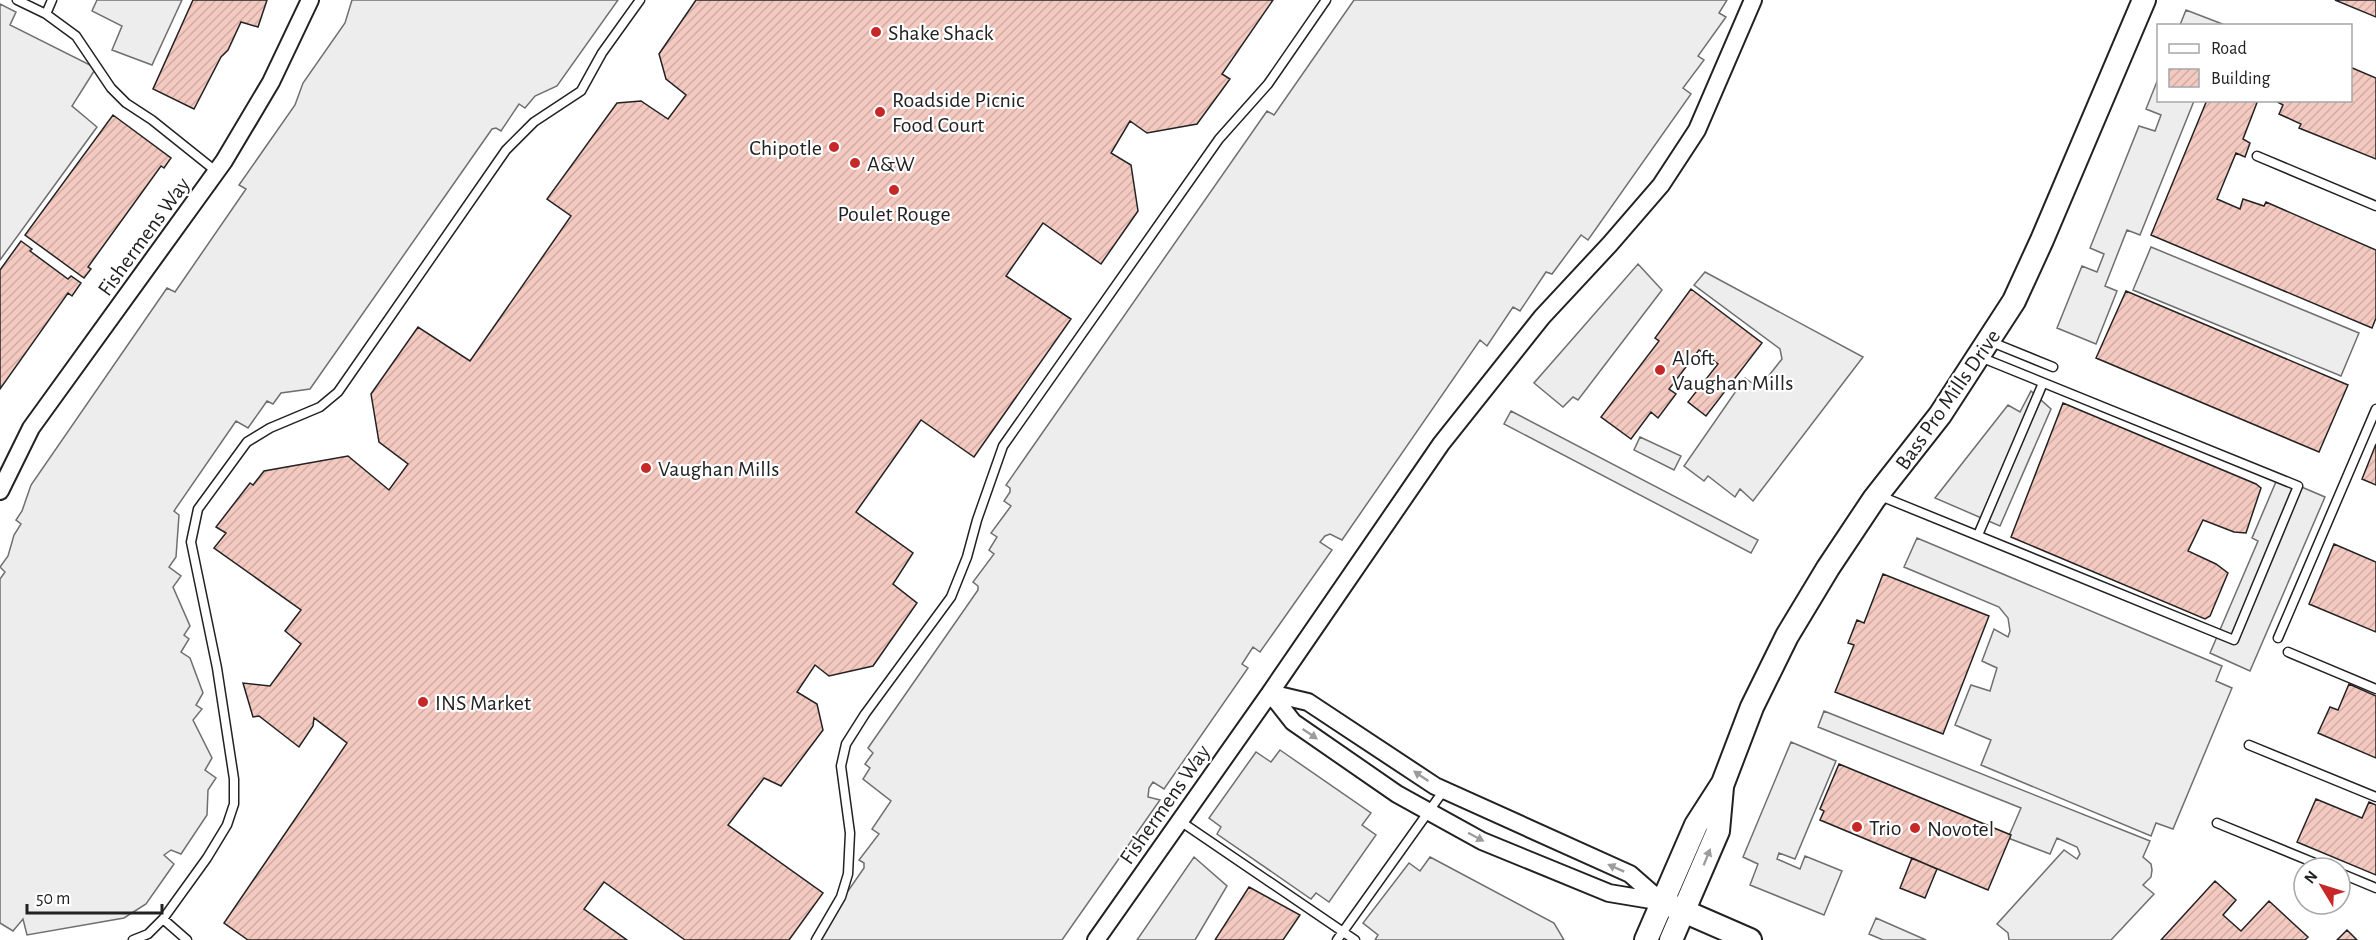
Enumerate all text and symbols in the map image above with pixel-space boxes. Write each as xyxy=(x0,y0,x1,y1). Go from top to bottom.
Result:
place label: Shake Shack xyxy=(888,22,993,44)
legend xyxy=(2157,24,2352,102)
marker: Shake Shack xyxy=(869,25,883,39)
text: Road xyxy=(2211,40,2247,58)
text: Building xyxy=(2211,70,2271,88)
place label: Roadside Picnic Food Court xyxy=(892,89,1025,136)
marker: Roadside Picnic Food Court xyxy=(873,105,887,119)
place label: Chipotle xyxy=(749,137,822,159)
marker: Chipotle xyxy=(827,140,841,154)
place label: A&W xyxy=(867,153,915,175)
marker: A&W xyxy=(848,156,862,170)
street label: Fishermens Way xyxy=(94,173,194,300)
marker: Poulet Rouge xyxy=(887,183,901,197)
place label: Poulet Rouge xyxy=(837,203,951,225)
street label: Bass Pro Mills Drive xyxy=(1891,325,2004,474)
place label: Aloft Vaughan Mills xyxy=(1672,347,1793,394)
marker: Aloft Vaughan Mills xyxy=(1653,363,1667,377)
place label: Vaughan Mills xyxy=(658,458,779,480)
marker: Vaughan Mills xyxy=(639,461,653,475)
place label: INS Market xyxy=(435,692,531,714)
marker: INS Market xyxy=(416,695,430,709)
one-way arrow xyxy=(1302,728,1318,740)
street label: Fishermens Way xyxy=(1116,740,1214,868)
one-way arrow xyxy=(1413,770,1429,782)
place label: Trio xyxy=(1869,817,1902,839)
place label: Novotel xyxy=(1927,818,1994,840)
marker: Trio xyxy=(1850,820,1864,834)
marker: Novotel xyxy=(1908,821,1922,835)
one-way arrow xyxy=(1467,832,1484,842)
one-way arrow xyxy=(1702,848,1712,866)
north arrow xyxy=(2292,856,2352,916)
one-way arrow xyxy=(1607,862,1625,872)
text: N xyxy=(2301,868,2321,887)
scale bar xyxy=(27,877,162,915)
text: 50 m xyxy=(36,890,70,908)

